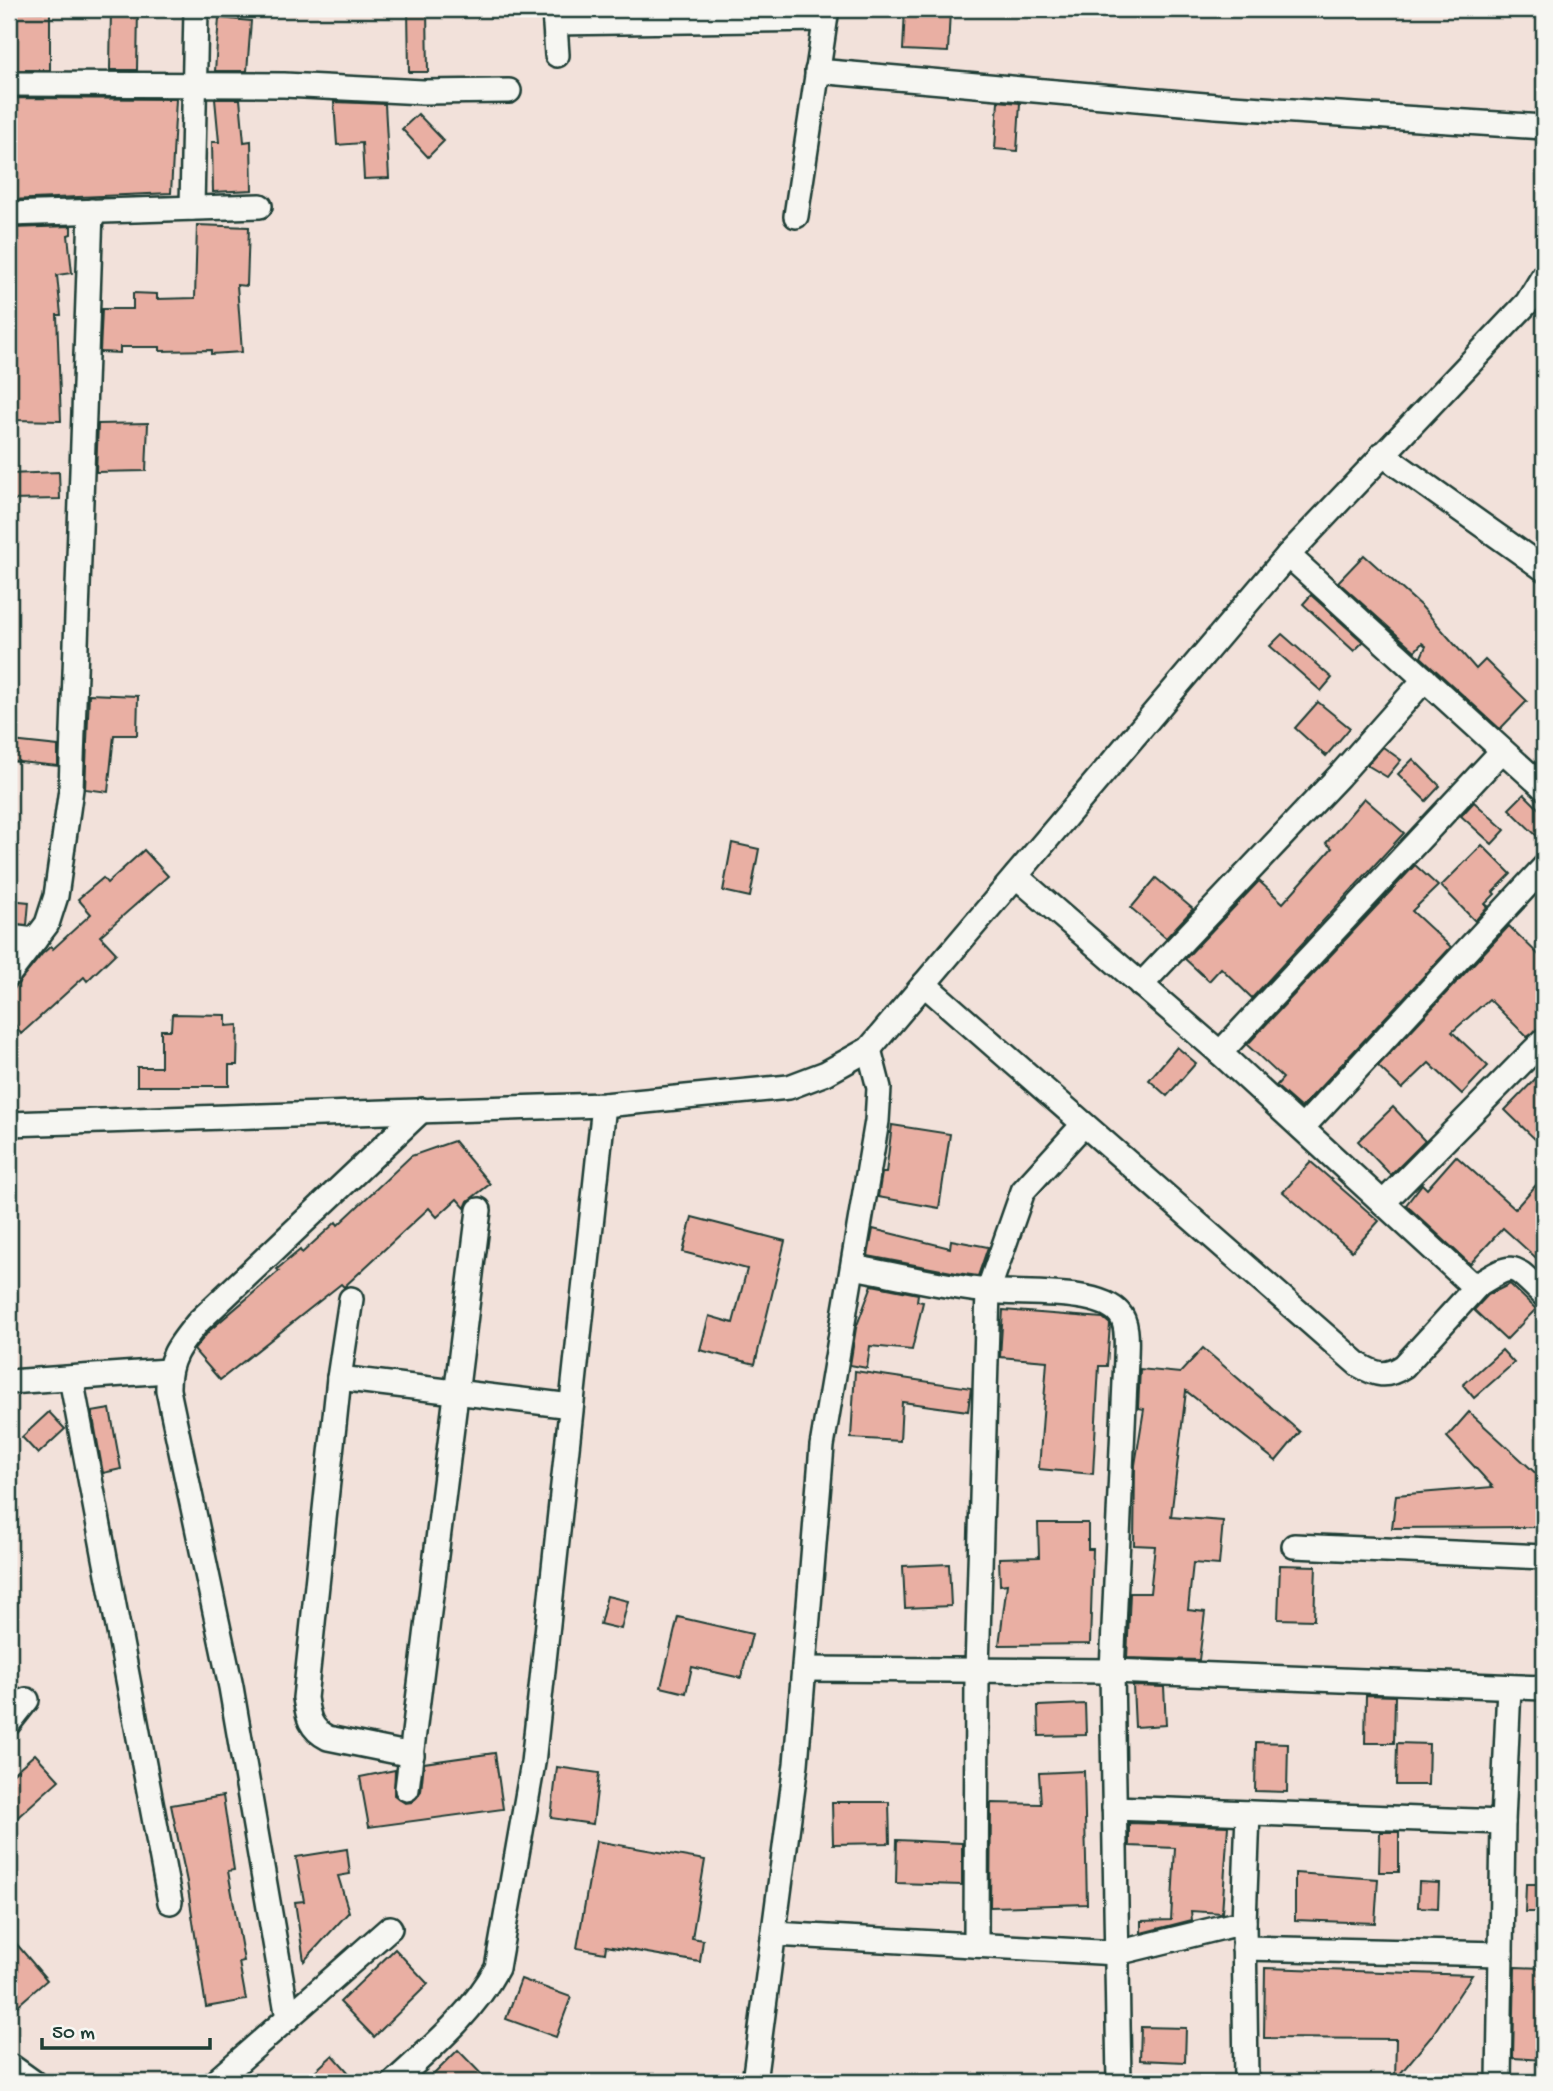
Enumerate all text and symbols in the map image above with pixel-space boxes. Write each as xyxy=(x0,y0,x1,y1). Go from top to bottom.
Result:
scale bar xyxy=(42,2007,210,2051)
text: 50 m xyxy=(52,2022,95,2047)

